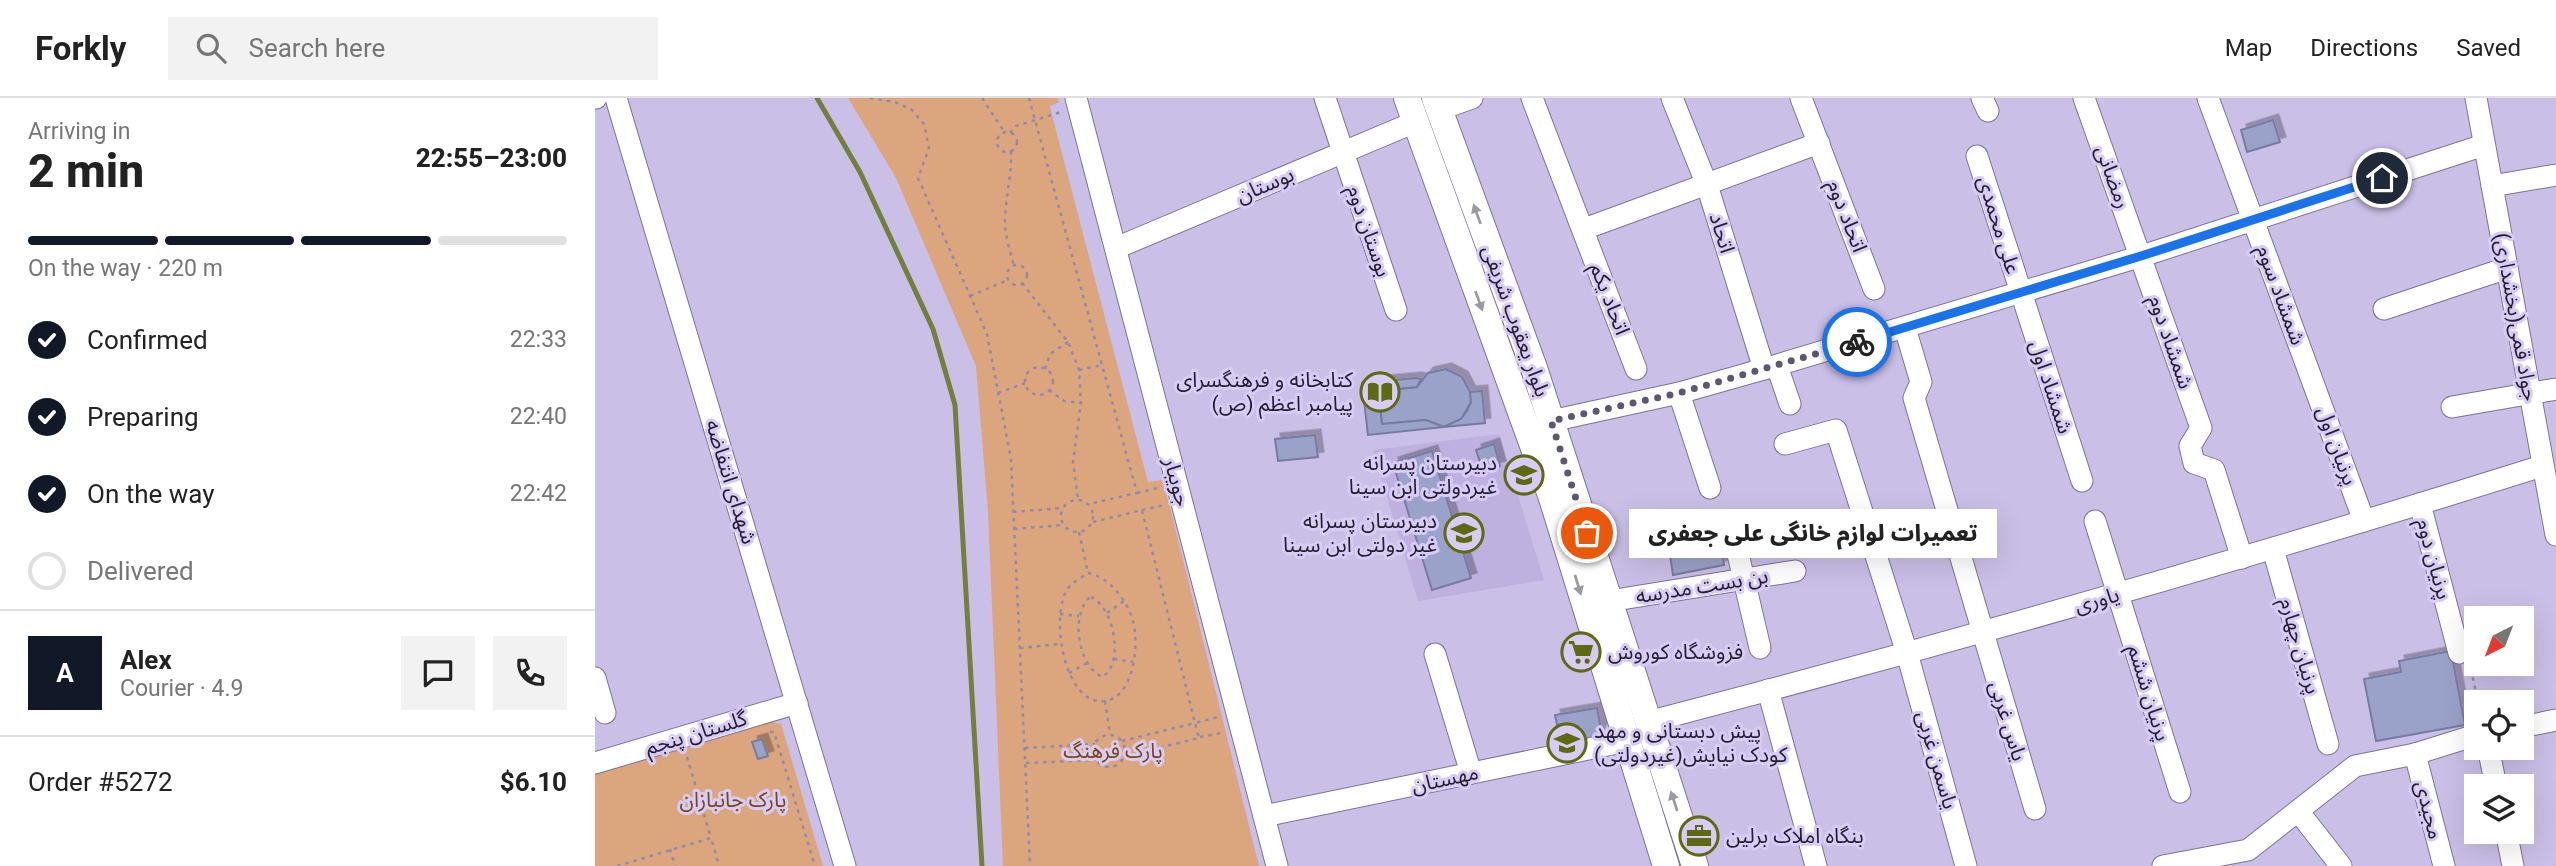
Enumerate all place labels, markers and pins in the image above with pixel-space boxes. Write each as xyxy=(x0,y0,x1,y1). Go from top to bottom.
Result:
pin xyxy=(2352,148,2412,208)
place label: کتابخانه و فرهنگسرای پیامبر اعظم (ص) xyxy=(1176,368,1353,419)
library icon: کتابخانه و فرهنگسرای پیامبر اعظم (ص) xyxy=(1359,371,1401,413)
place label: دبیرستان پسرانه غیردولتی ابن سینا xyxy=(1349,451,1497,499)
school or university icon: دبیرستان پسرانه غیردولتی ابن سینا xyxy=(1503,454,1545,496)
pin xyxy=(1557,503,1617,563)
callout: تعمیرات لوازم خانگی علی جعفری xyxy=(1629,508,1997,558)
place label: دبیرستان پسرانه غیر دولتی ابن سینا xyxy=(1283,509,1437,557)
school or university icon: دبیرستان پسرانه غیر دولتی ابن سینا xyxy=(1443,512,1485,554)
supermarket icon: فزوشگاه کوروش xyxy=(1560,631,1602,673)
place label: فزوشگاه کوروش xyxy=(1608,640,1743,664)
place label: پیش دبستانی و مهد کودک نیایش(غیردولتی) xyxy=(1594,719,1788,767)
school or university icon: پیش دبستانی و مهد کودک نیایش(غیردولتی) xyxy=(1546,722,1588,764)
office icon: بنگاه املاک برلین xyxy=(1678,815,1720,857)
place label: بنگاه املاک برلین xyxy=(1726,824,1864,848)

